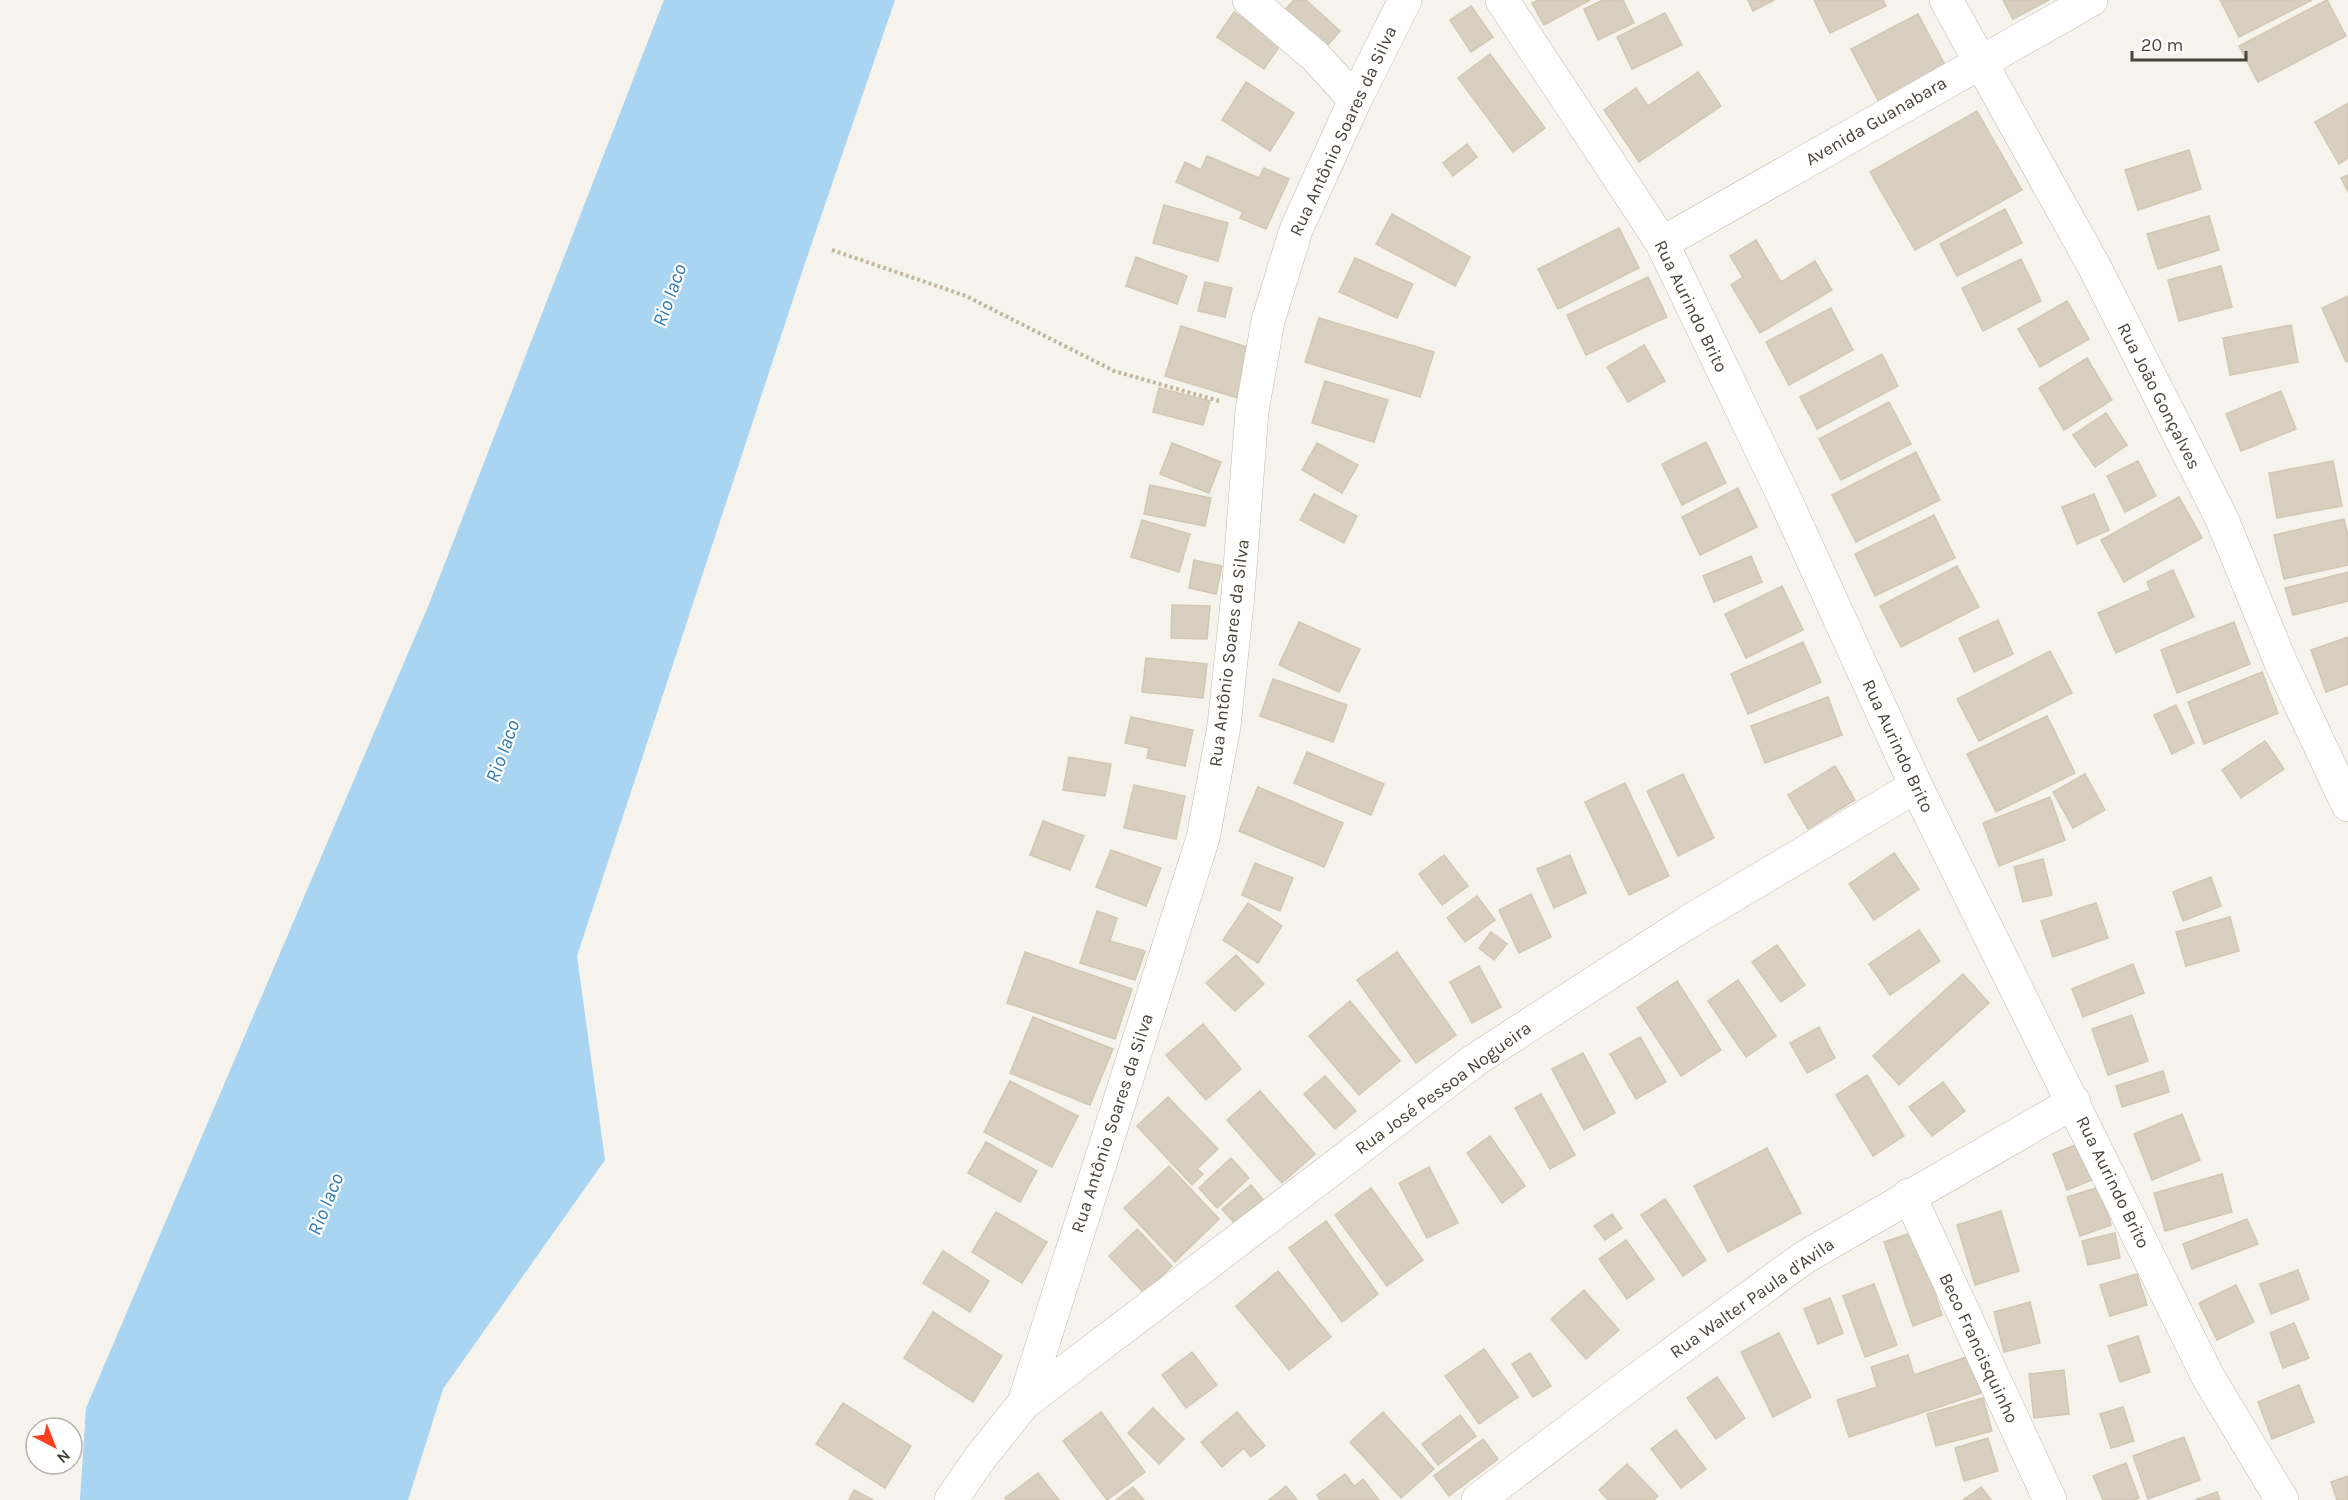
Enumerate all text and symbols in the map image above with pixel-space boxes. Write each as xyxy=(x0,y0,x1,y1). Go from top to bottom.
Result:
street label: Rua Antônio Soares da Silva xyxy=(1285,22,1401,240)
scale bar xyxy=(2132,24,2246,62)
text: 20 m xyxy=(2141,34,2183,56)
street label: Avenida Guanabara xyxy=(1801,72,1951,170)
street label: Rua Aurindo Brito xyxy=(1649,236,1733,376)
water label: Rio Iaco xyxy=(648,261,691,330)
street label: Rua João Gonçalves xyxy=(2113,319,2205,473)
street label: Rua Antônio Soares da Silva xyxy=(1204,538,1254,768)
street label: Rua Aurindo Brito xyxy=(1857,676,1939,816)
water label: Rio Iaco xyxy=(481,717,524,786)
street label: Rua Antônio Soares da Silva xyxy=(1066,1010,1158,1236)
street label: Rua José Pessoa Nogueira xyxy=(1351,1017,1535,1159)
street label: Rua Aurindo Brito xyxy=(2071,1112,2155,1252)
water label: Rio Iaco xyxy=(303,1170,348,1239)
street label: Rua Walter Paula d'Avila xyxy=(1666,1233,1838,1363)
street label: Beco Francisquinho xyxy=(1935,1269,2023,1427)
north arrow xyxy=(24,1416,84,1476)
text: N xyxy=(53,1446,74,1468)

